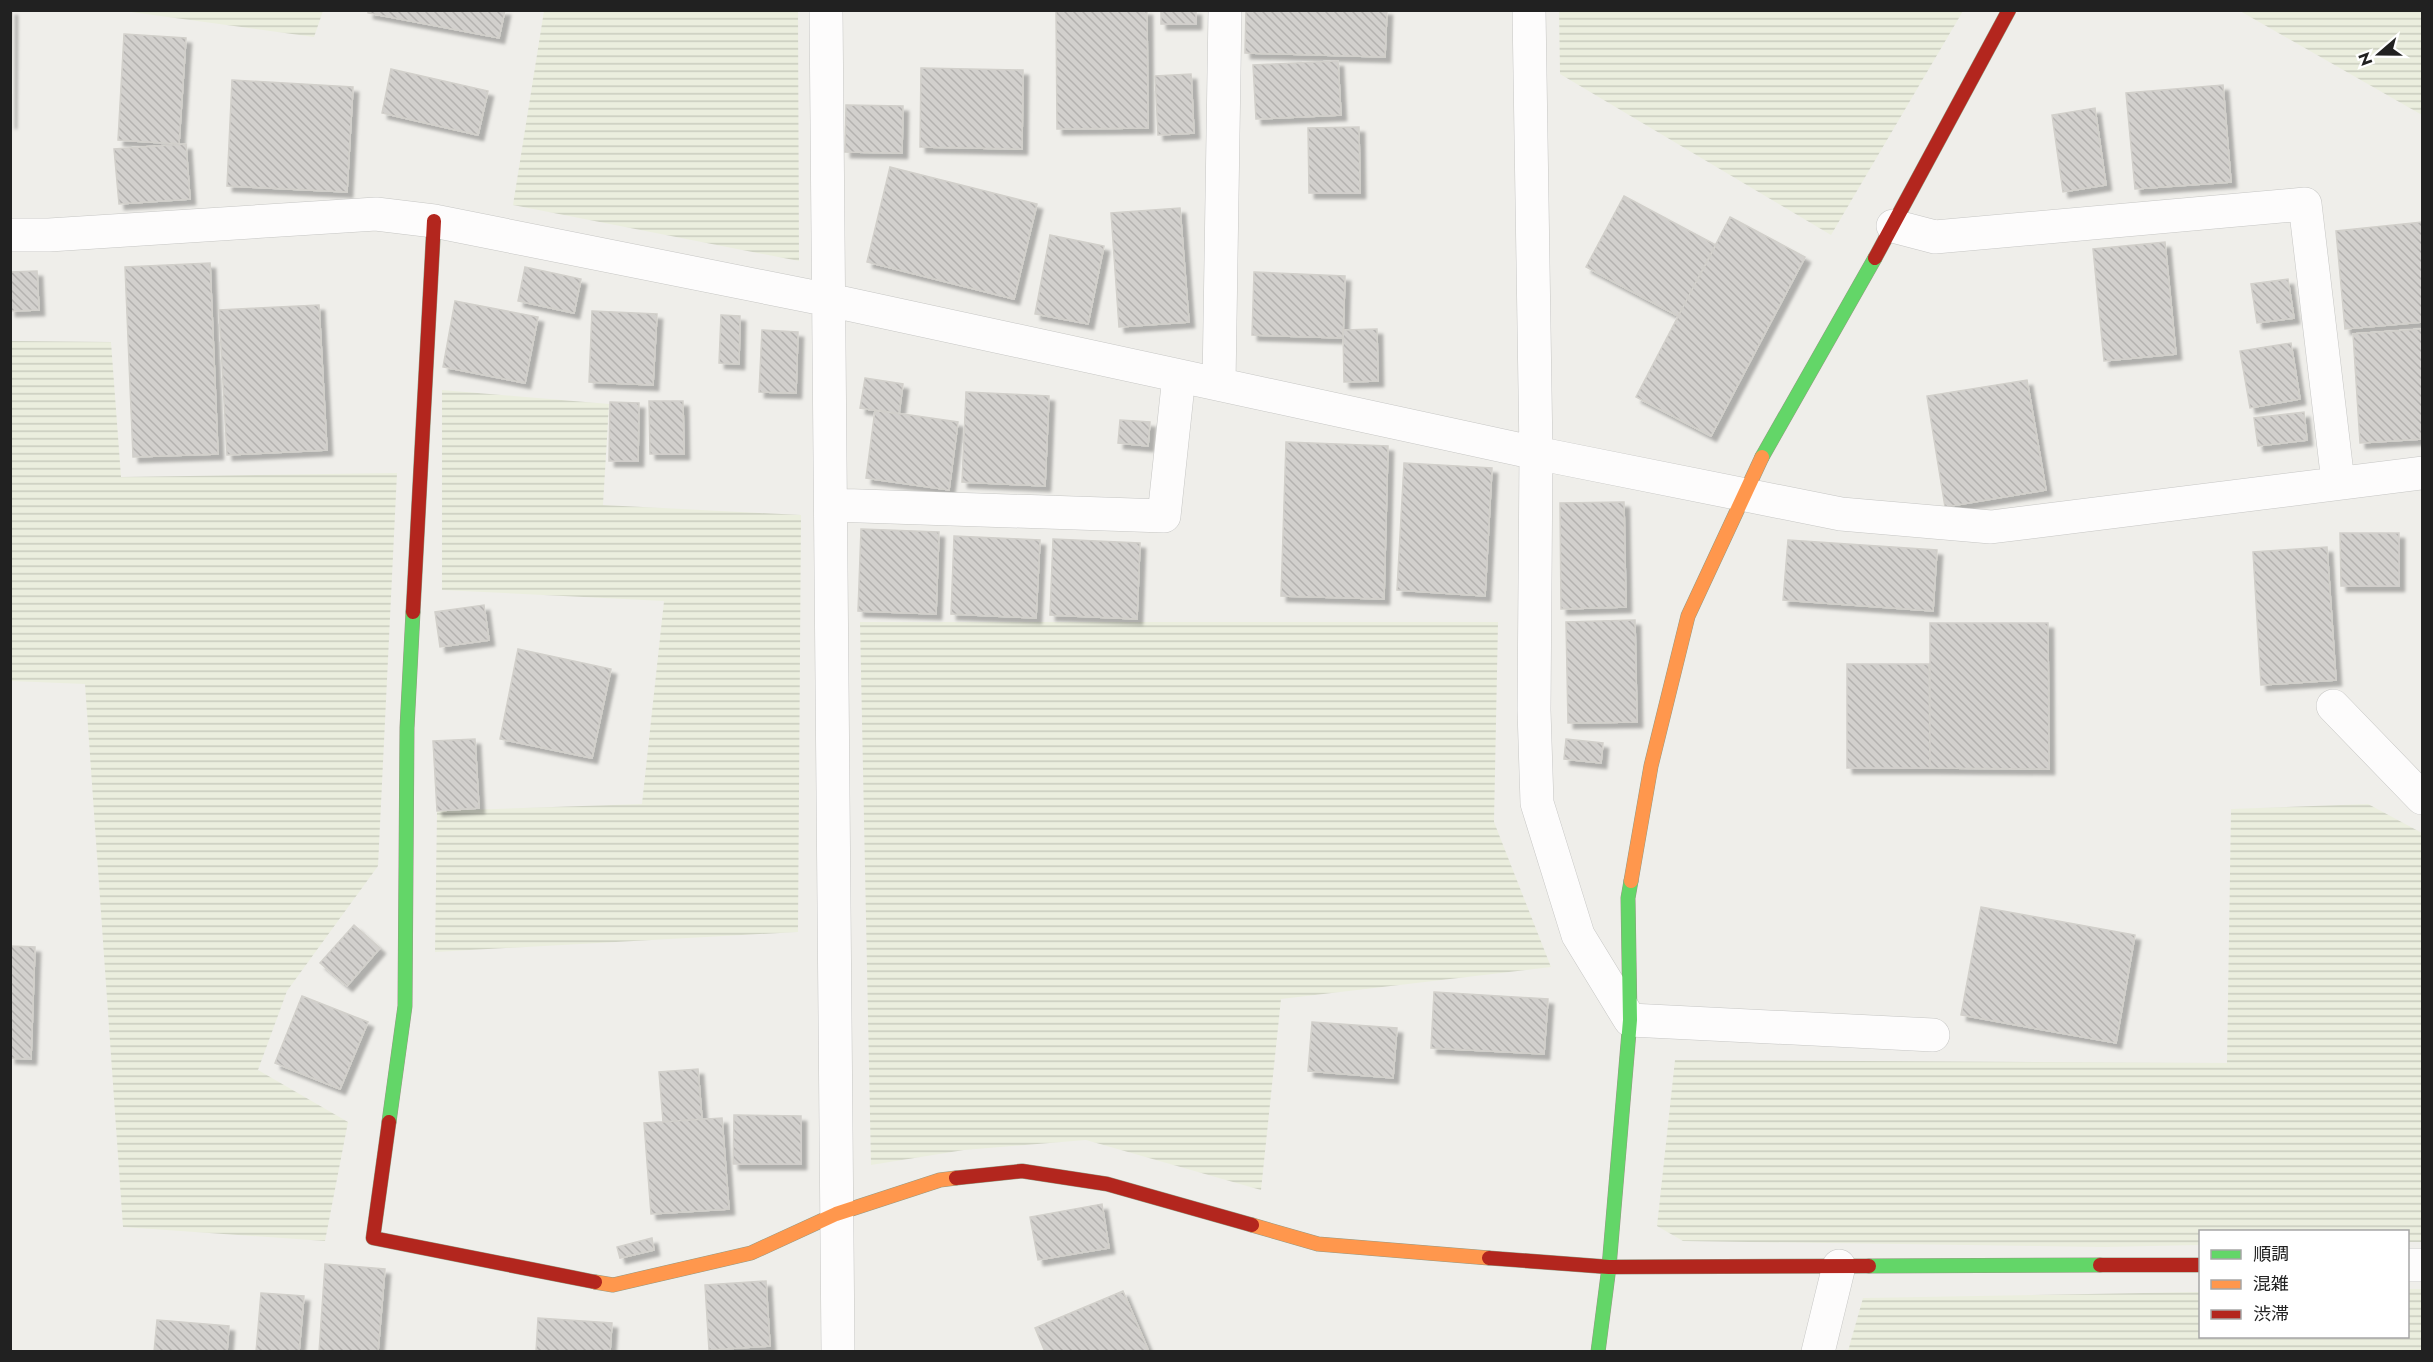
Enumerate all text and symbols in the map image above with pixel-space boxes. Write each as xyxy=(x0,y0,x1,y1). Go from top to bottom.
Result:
north arrow xyxy=(2349,24,2409,84)
text: N xyxy=(2352,49,2378,69)
legend xyxy=(2199,1230,2409,1338)
text: 順調 xyxy=(2253,1241,2289,1267)
text: 混雑 xyxy=(2253,1271,2289,1297)
text: 渋滞 xyxy=(2253,1301,2289,1327)

